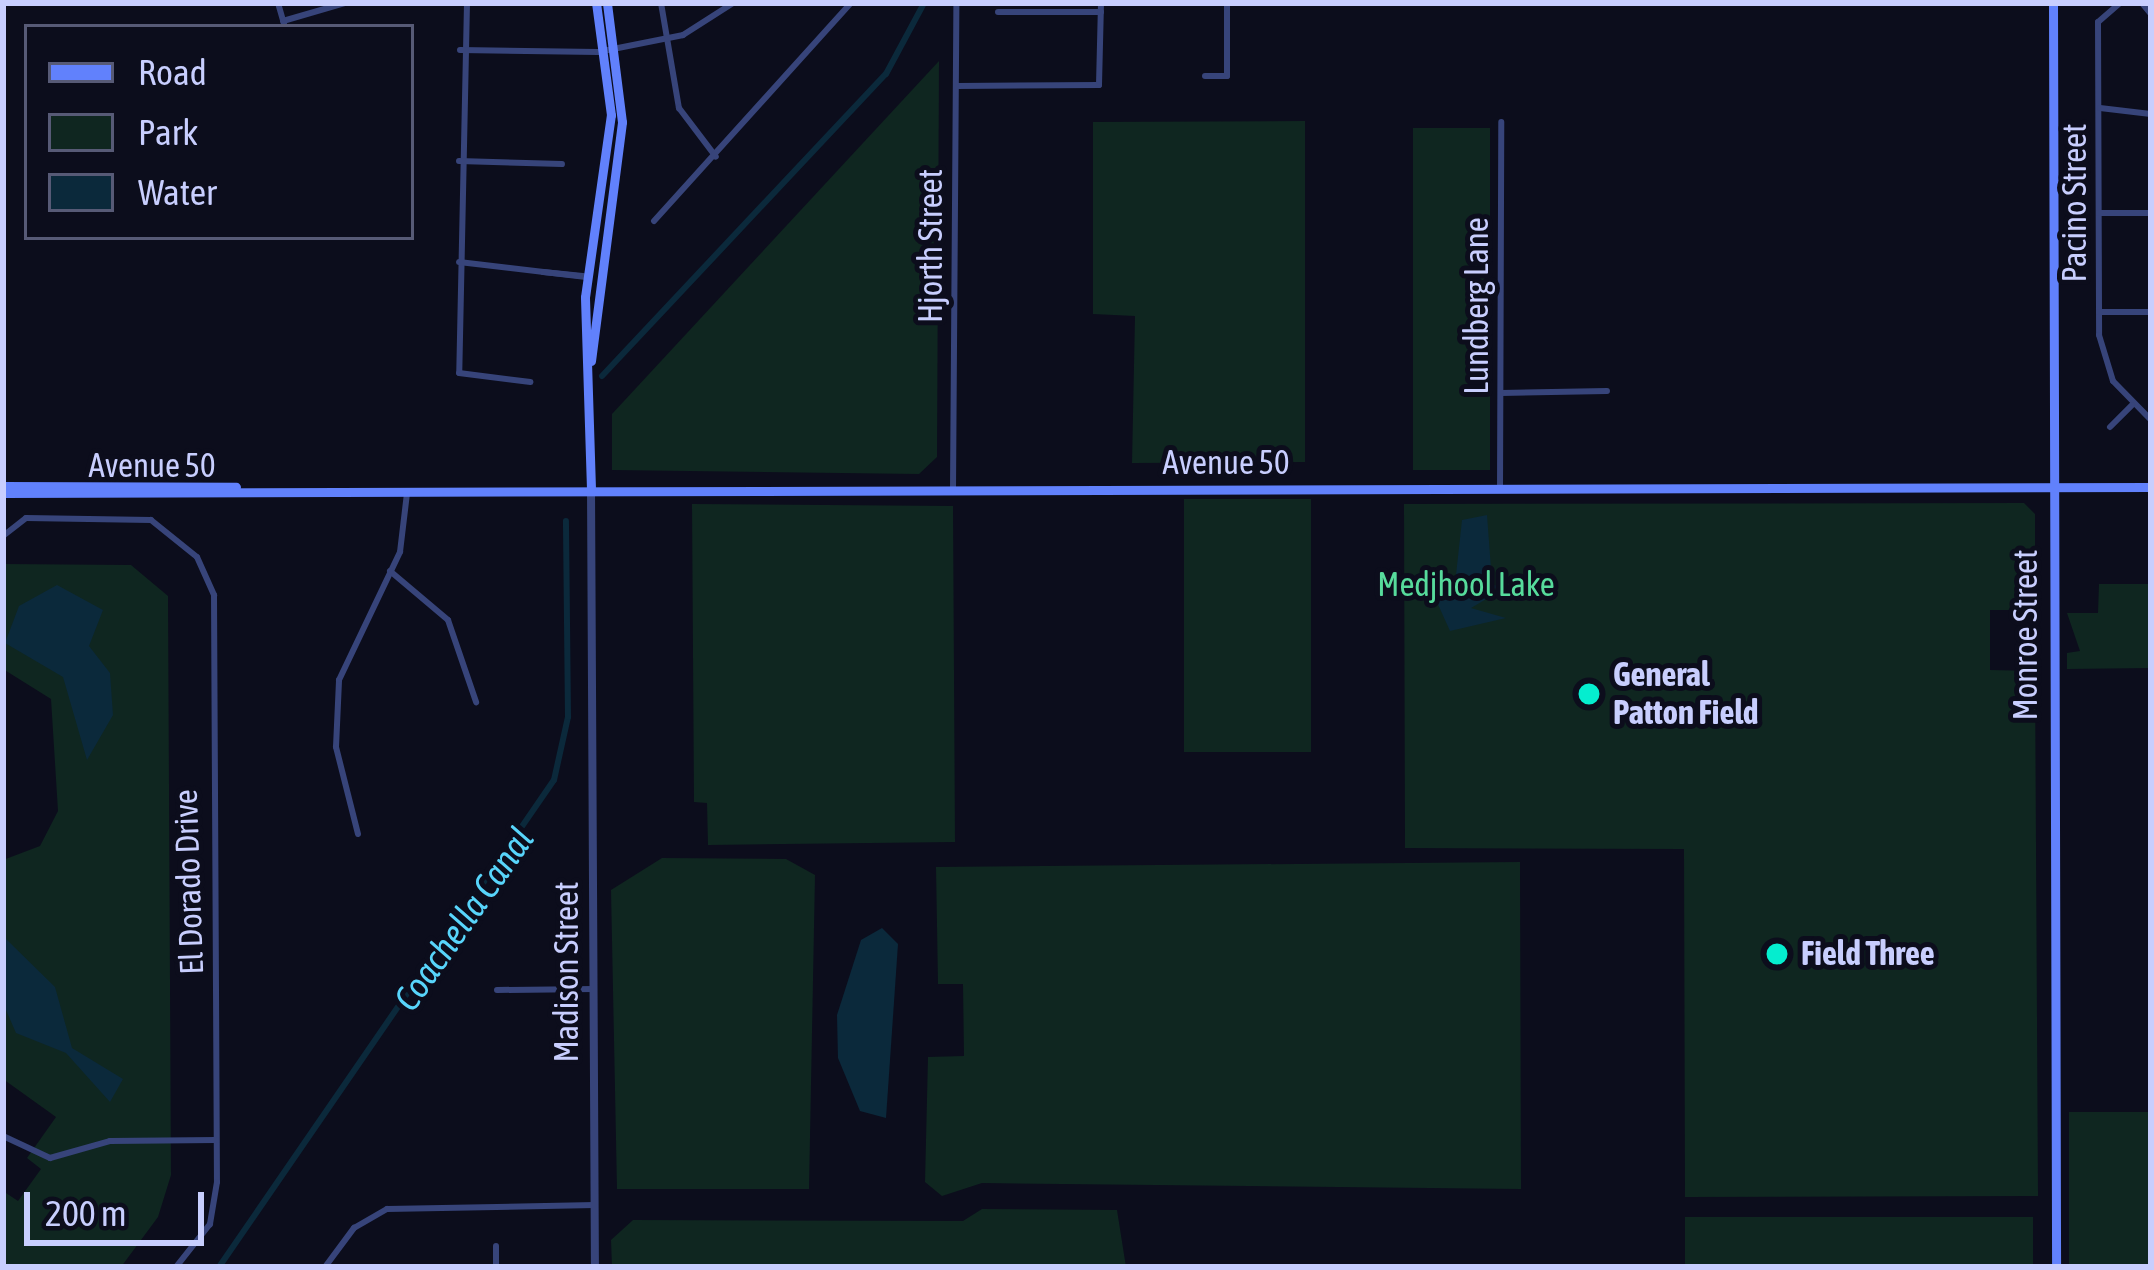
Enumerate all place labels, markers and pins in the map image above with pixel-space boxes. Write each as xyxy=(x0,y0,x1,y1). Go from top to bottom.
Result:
place label: General Patton Field xyxy=(1613,655,1758,733)
marker: General Patton Field xyxy=(1576,681,1602,707)
place label: Field Three xyxy=(1801,934,1935,974)
marker: Field Three xyxy=(1764,941,1790,967)

